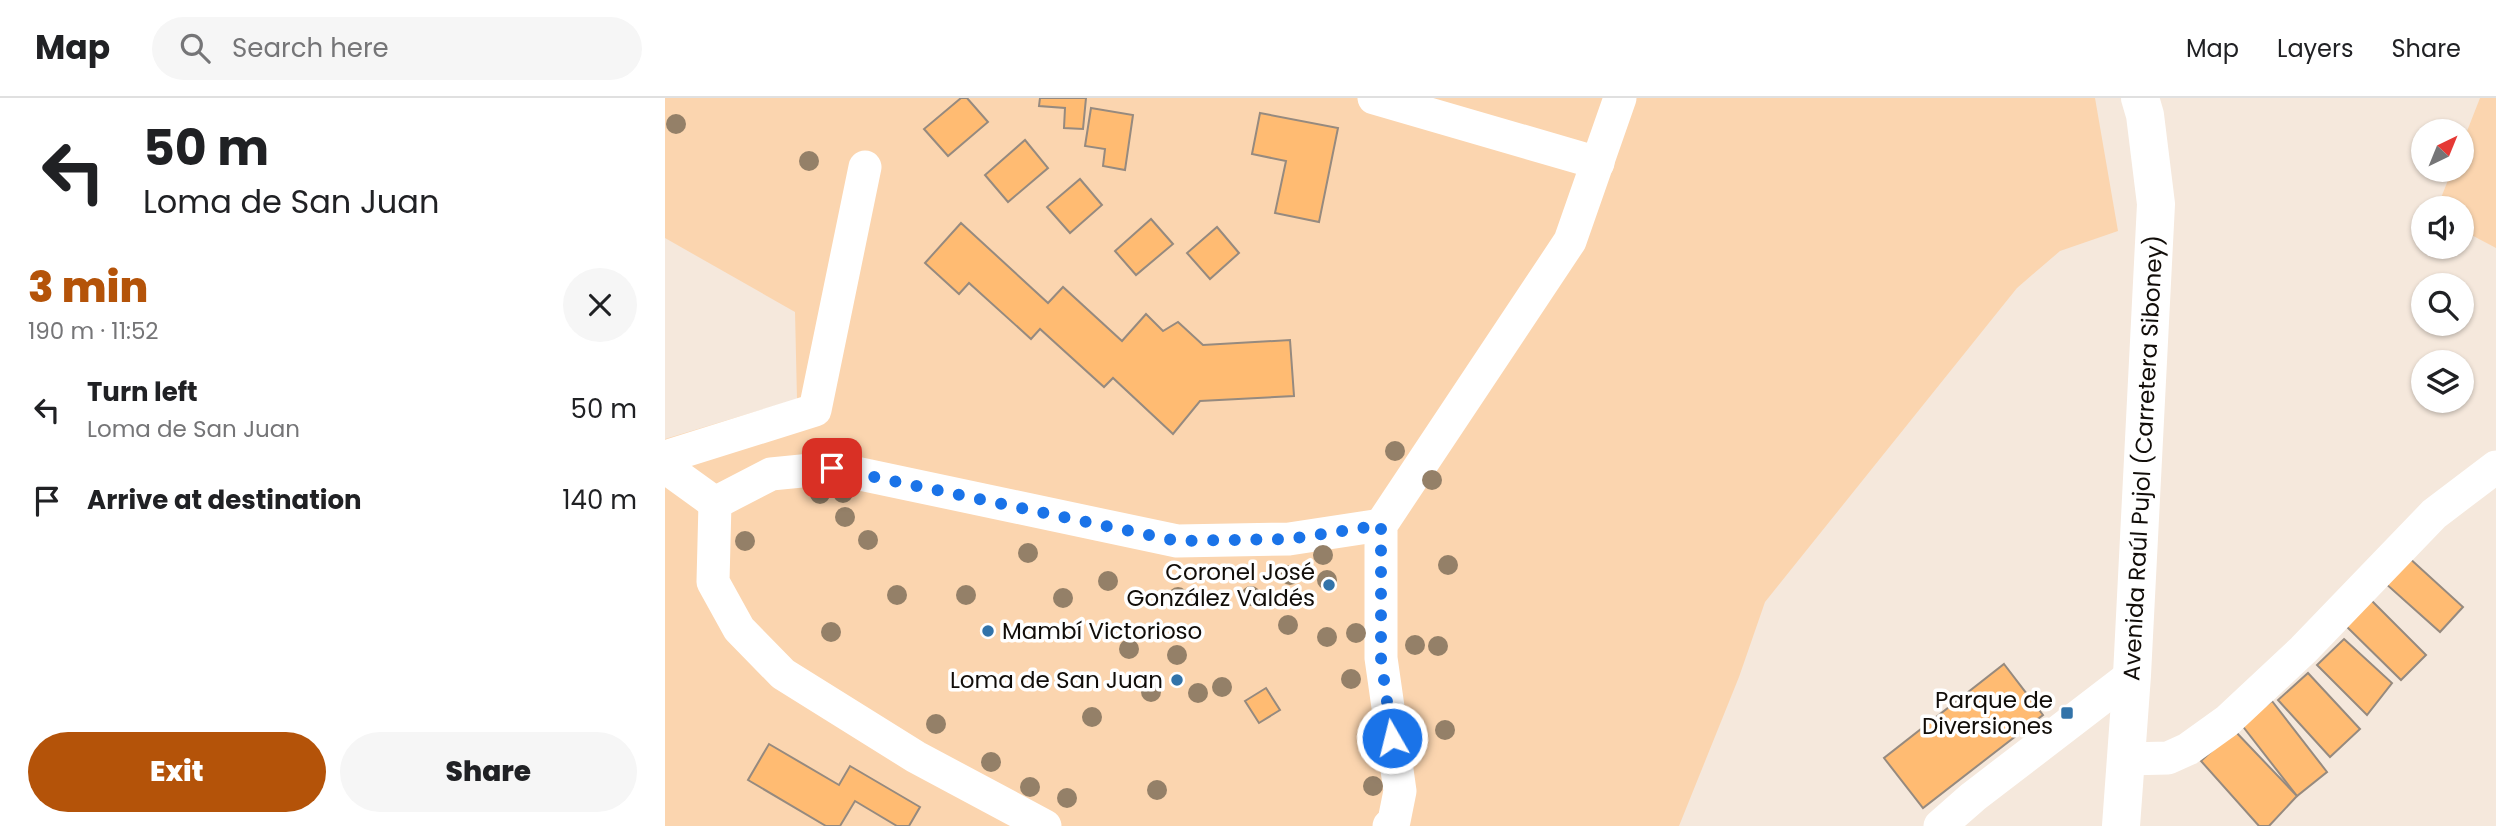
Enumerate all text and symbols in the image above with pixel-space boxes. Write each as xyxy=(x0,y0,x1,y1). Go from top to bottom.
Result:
search box xyxy=(152,17,642,80)
text: Map xyxy=(35,24,110,71)
icon: search xyxy=(176,29,214,67)
text: Search here xyxy=(232,30,389,66)
text: Map xyxy=(2186,32,2239,65)
text: Layers xyxy=(2277,32,2353,65)
text: Share xyxy=(2391,32,2461,65)
text: 50 m xyxy=(143,114,269,182)
north arrow xyxy=(2411,119,2475,182)
map controls xyxy=(2411,119,2474,413)
icon: left xyxy=(28,126,119,217)
text: Loma de San Juan xyxy=(143,179,439,224)
button: sound xyxy=(2411,196,2474,259)
street label: Avenida Raúl Pujol (Carretera Siboney) xyxy=(2115,234,2171,682)
text: 3 min xyxy=(28,258,148,317)
button: close xyxy=(563,268,637,342)
button: search xyxy=(2411,273,2474,336)
text: 190 m · 11:52 xyxy=(28,315,159,347)
button: layers xyxy=(2411,350,2474,413)
text: Turn left xyxy=(87,374,198,410)
icon: left xyxy=(28,391,66,429)
text: 50 m xyxy=(571,391,637,427)
text: Loma de San Juan xyxy=(87,413,300,445)
pin xyxy=(802,438,862,498)
icon: arrive xyxy=(813,449,851,487)
icon: arrive xyxy=(28,482,66,520)
text: Arrive at destination xyxy=(87,482,362,518)
text: 140 m xyxy=(562,482,637,518)
place label: Coronel José González Valdés xyxy=(1127,556,1315,614)
marker: Coronel José González Valdés xyxy=(1321,577,1337,593)
place label: Mambí Victorioso xyxy=(1002,615,1202,647)
marker: Mambí Victorioso xyxy=(980,623,996,639)
place label: Loma de San Juan xyxy=(950,664,1163,696)
marker: Loma de San Juan xyxy=(1169,672,1185,688)
place label: Parque de Diversiones xyxy=(1922,684,2053,742)
position arrow xyxy=(1355,701,1429,775)
marker: Parque de Diversiones xyxy=(2059,705,2075,721)
button: Exit xyxy=(28,732,326,812)
button: Share xyxy=(340,732,637,812)

